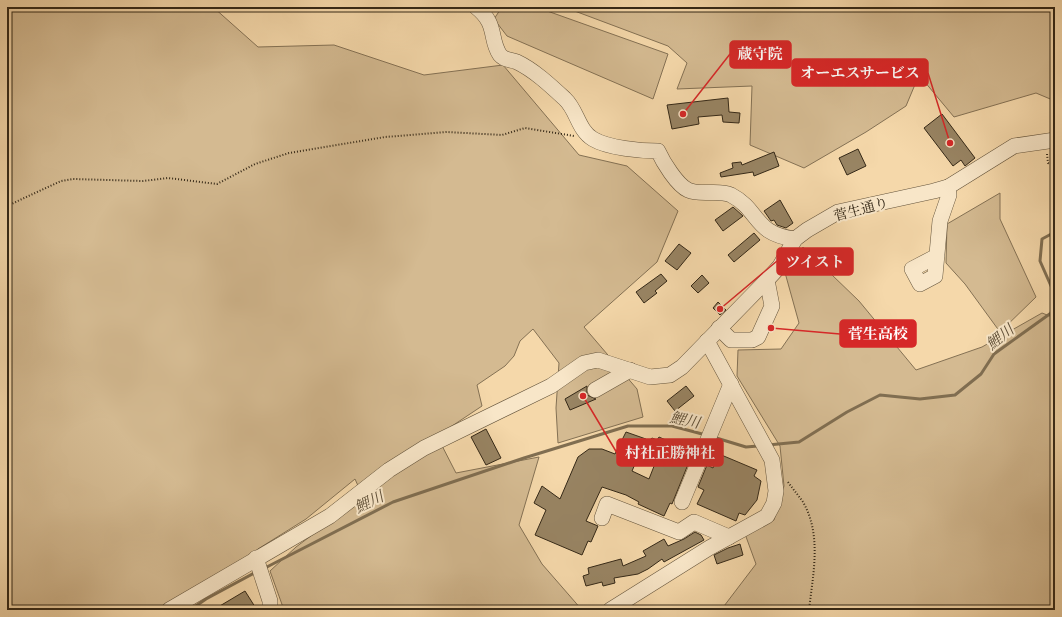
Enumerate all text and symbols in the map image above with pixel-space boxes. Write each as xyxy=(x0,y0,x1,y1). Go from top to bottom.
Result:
callout: 蔵守院 xyxy=(730,41,791,68)
text: 蔵守院 xyxy=(737,44,783,63)
callout: オーエスサービス xyxy=(792,59,928,86)
text: オーエスサービス xyxy=(800,63,920,82)
street label: 菅生通り xyxy=(832,193,890,225)
callout: ツイスト xyxy=(777,248,853,275)
text: ツイスト xyxy=(785,252,845,271)
water label: 鯉川 xyxy=(982,319,1019,353)
callout: 菅生高校 xyxy=(840,320,916,347)
text: 菅生高校 xyxy=(848,324,908,343)
water label: 鯉川 xyxy=(668,407,704,432)
callout: 村社正勝神社 xyxy=(617,439,723,466)
text: 村社正勝神社 xyxy=(625,443,715,462)
water label: 鯉川 xyxy=(351,486,388,517)

